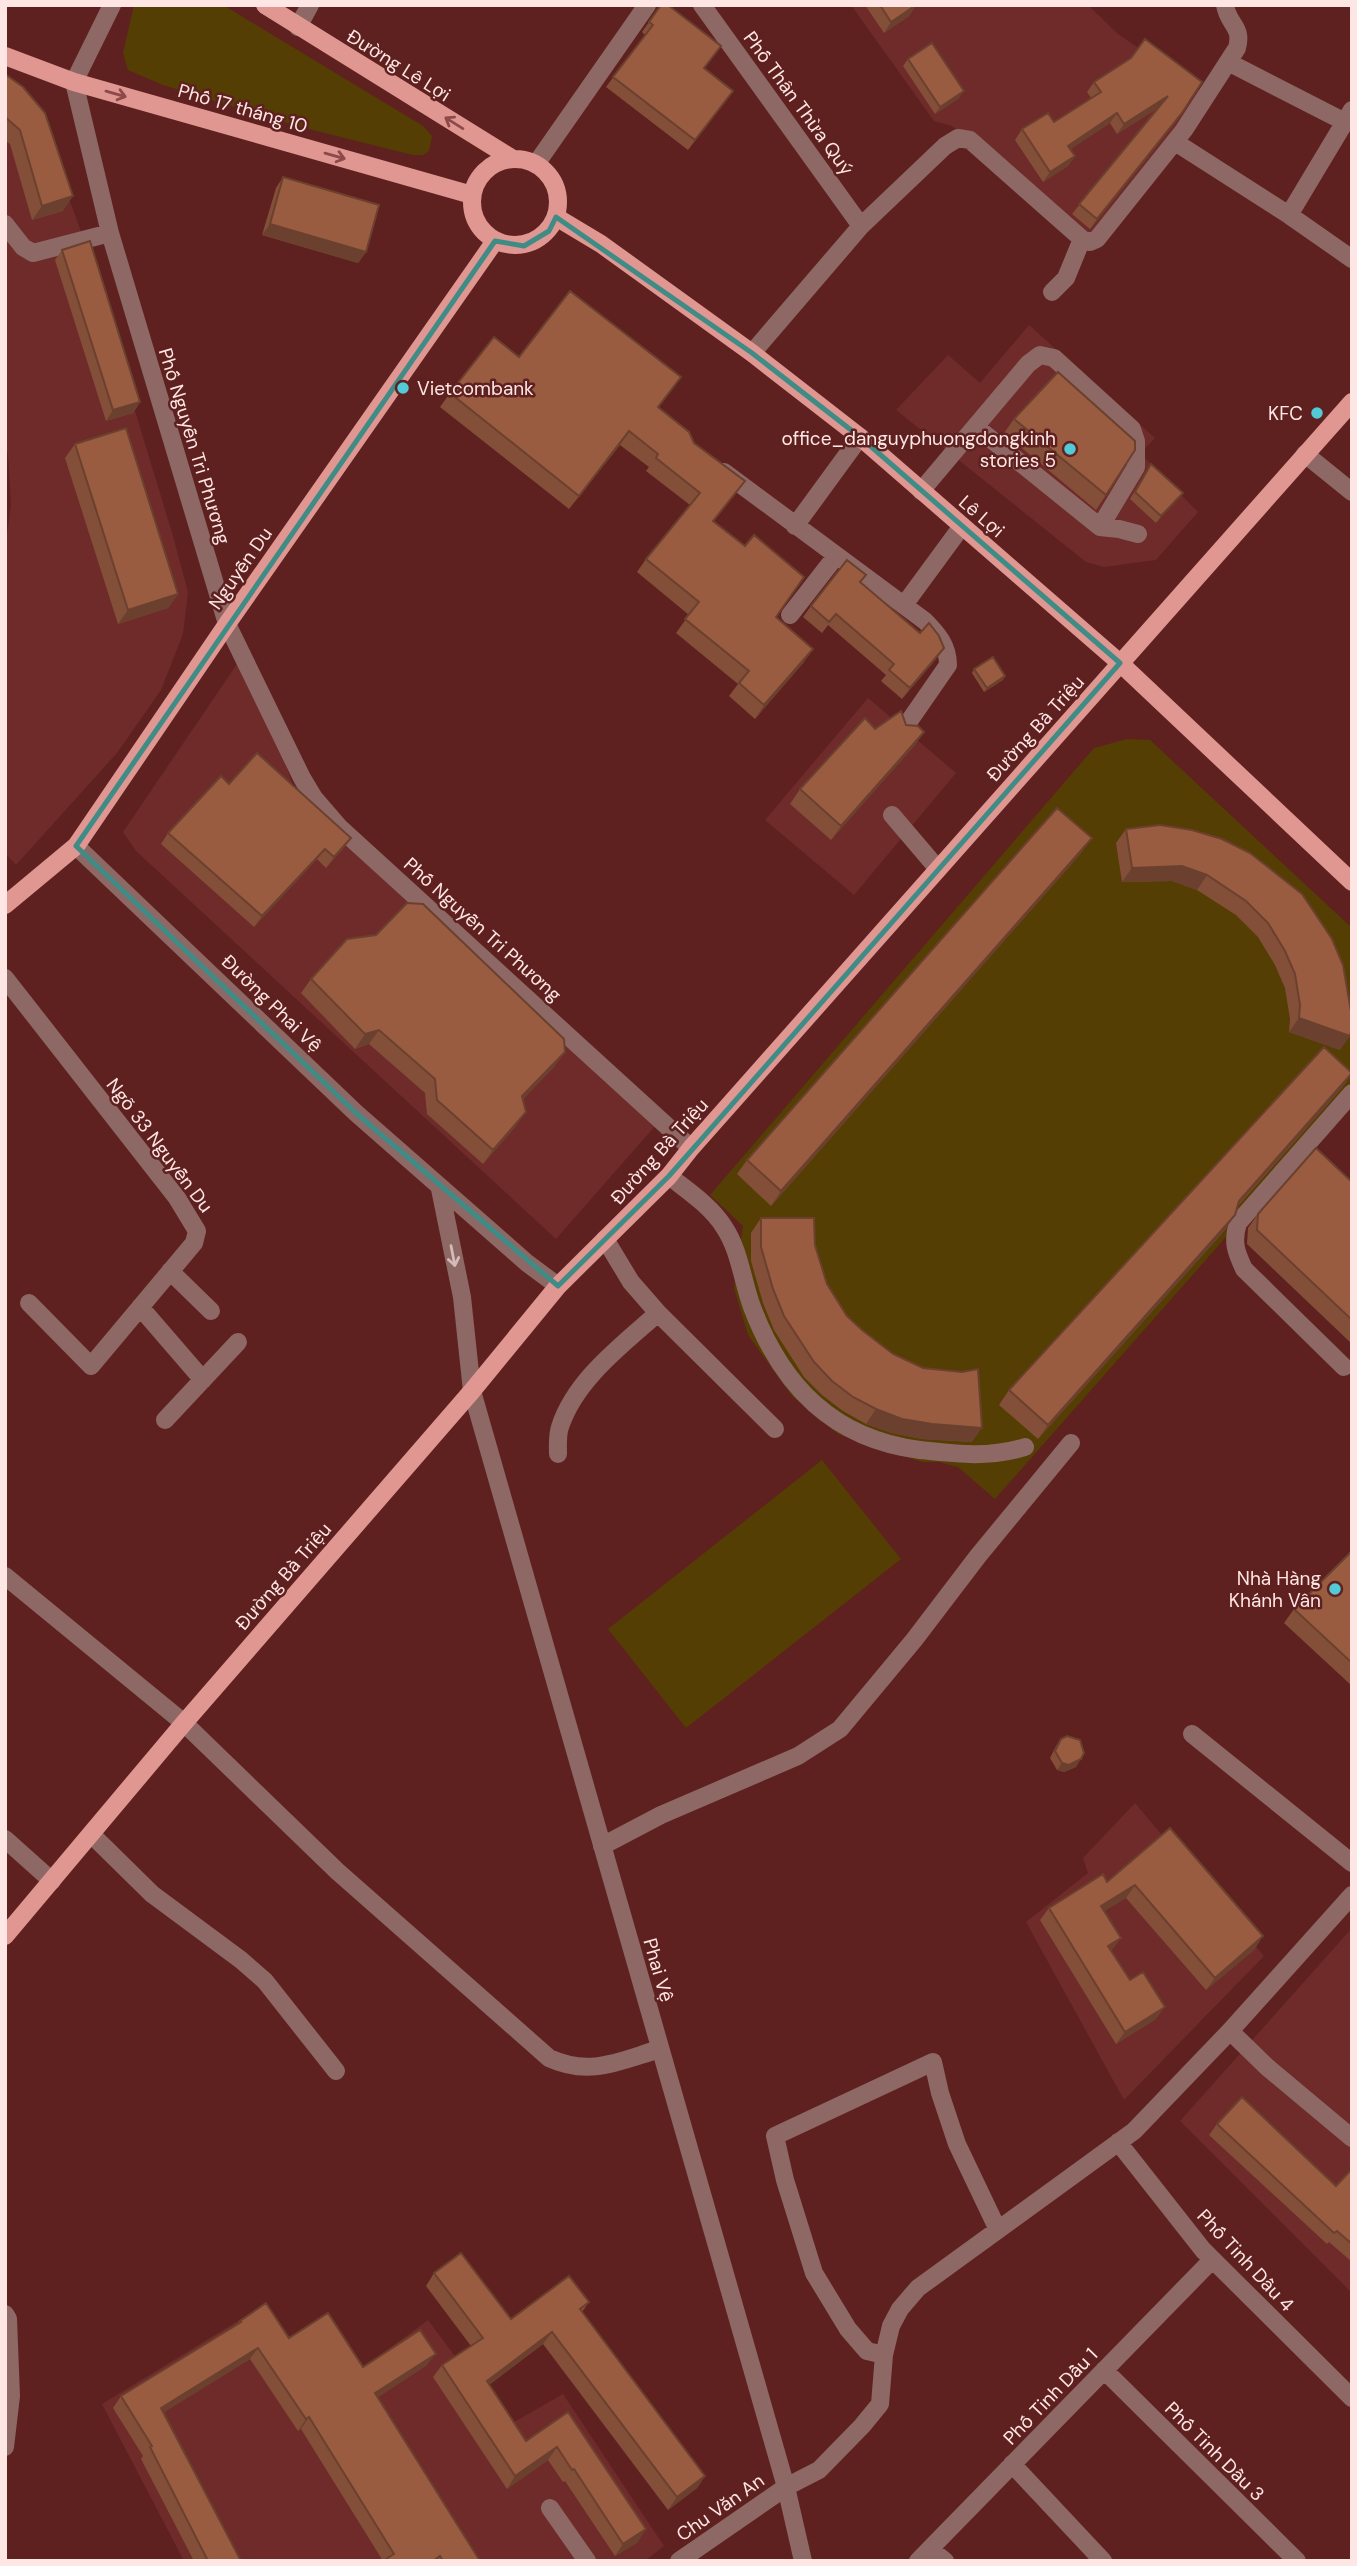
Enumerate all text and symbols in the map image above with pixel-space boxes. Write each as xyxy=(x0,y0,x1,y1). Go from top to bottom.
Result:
street label: Đường Lê Lợi xyxy=(342,24,455,107)
street label: Phố Thân Thừa Quý xyxy=(738,26,860,181)
street label: Phố 17 tháng 10 xyxy=(175,78,311,139)
one-way arrow xyxy=(105,88,127,101)
one-way arrow xyxy=(445,116,465,130)
one-way arrow xyxy=(323,150,346,163)
street label: Phố Nguyễn Tri Phương xyxy=(153,345,236,548)
place label: Vietcombank xyxy=(417,376,534,401)
marker: Vietcombank xyxy=(395,380,411,396)
place label: KFC xyxy=(1268,401,1303,426)
marker: KFC xyxy=(1309,405,1325,421)
place label: office_danguyphuongdongkinh stories 5 xyxy=(781,426,1056,473)
marker: office_danguyphuongdongkinh stories 5 xyxy=(1062,441,1078,457)
street label: Lê Lợi xyxy=(954,490,1010,543)
street label: Nguyễn Du xyxy=(203,522,278,614)
street label: Đường Bà Triệu xyxy=(981,670,1090,787)
street label: Phố Nguyễn Tri Phương xyxy=(398,852,567,1007)
street label: Đường Phai Vệ xyxy=(216,949,327,1058)
street label: Ngõ 33 Nguyễn Du xyxy=(101,1073,218,1218)
street label: Đường Bà Triệu xyxy=(605,1093,714,1210)
one-way arrow xyxy=(447,1244,461,1267)
street label: Đường Bà Triệu xyxy=(230,1517,337,1635)
place label: Nhà Hàng Khánh Vân xyxy=(1229,1566,1321,1613)
marker: Nhà Hàng Khánh Vân xyxy=(1327,1581,1343,1597)
street label: Phai Vệ xyxy=(638,1935,680,2005)
street label: Phố Tinh Dầu 4 xyxy=(1192,2204,1300,2317)
street label: Phố Tinh Dầu 1 xyxy=(998,2342,1103,2450)
street label: Phố Tinh Dầu 3 xyxy=(1160,2396,1270,2506)
street label: Chu Văn An xyxy=(671,2468,769,2547)

